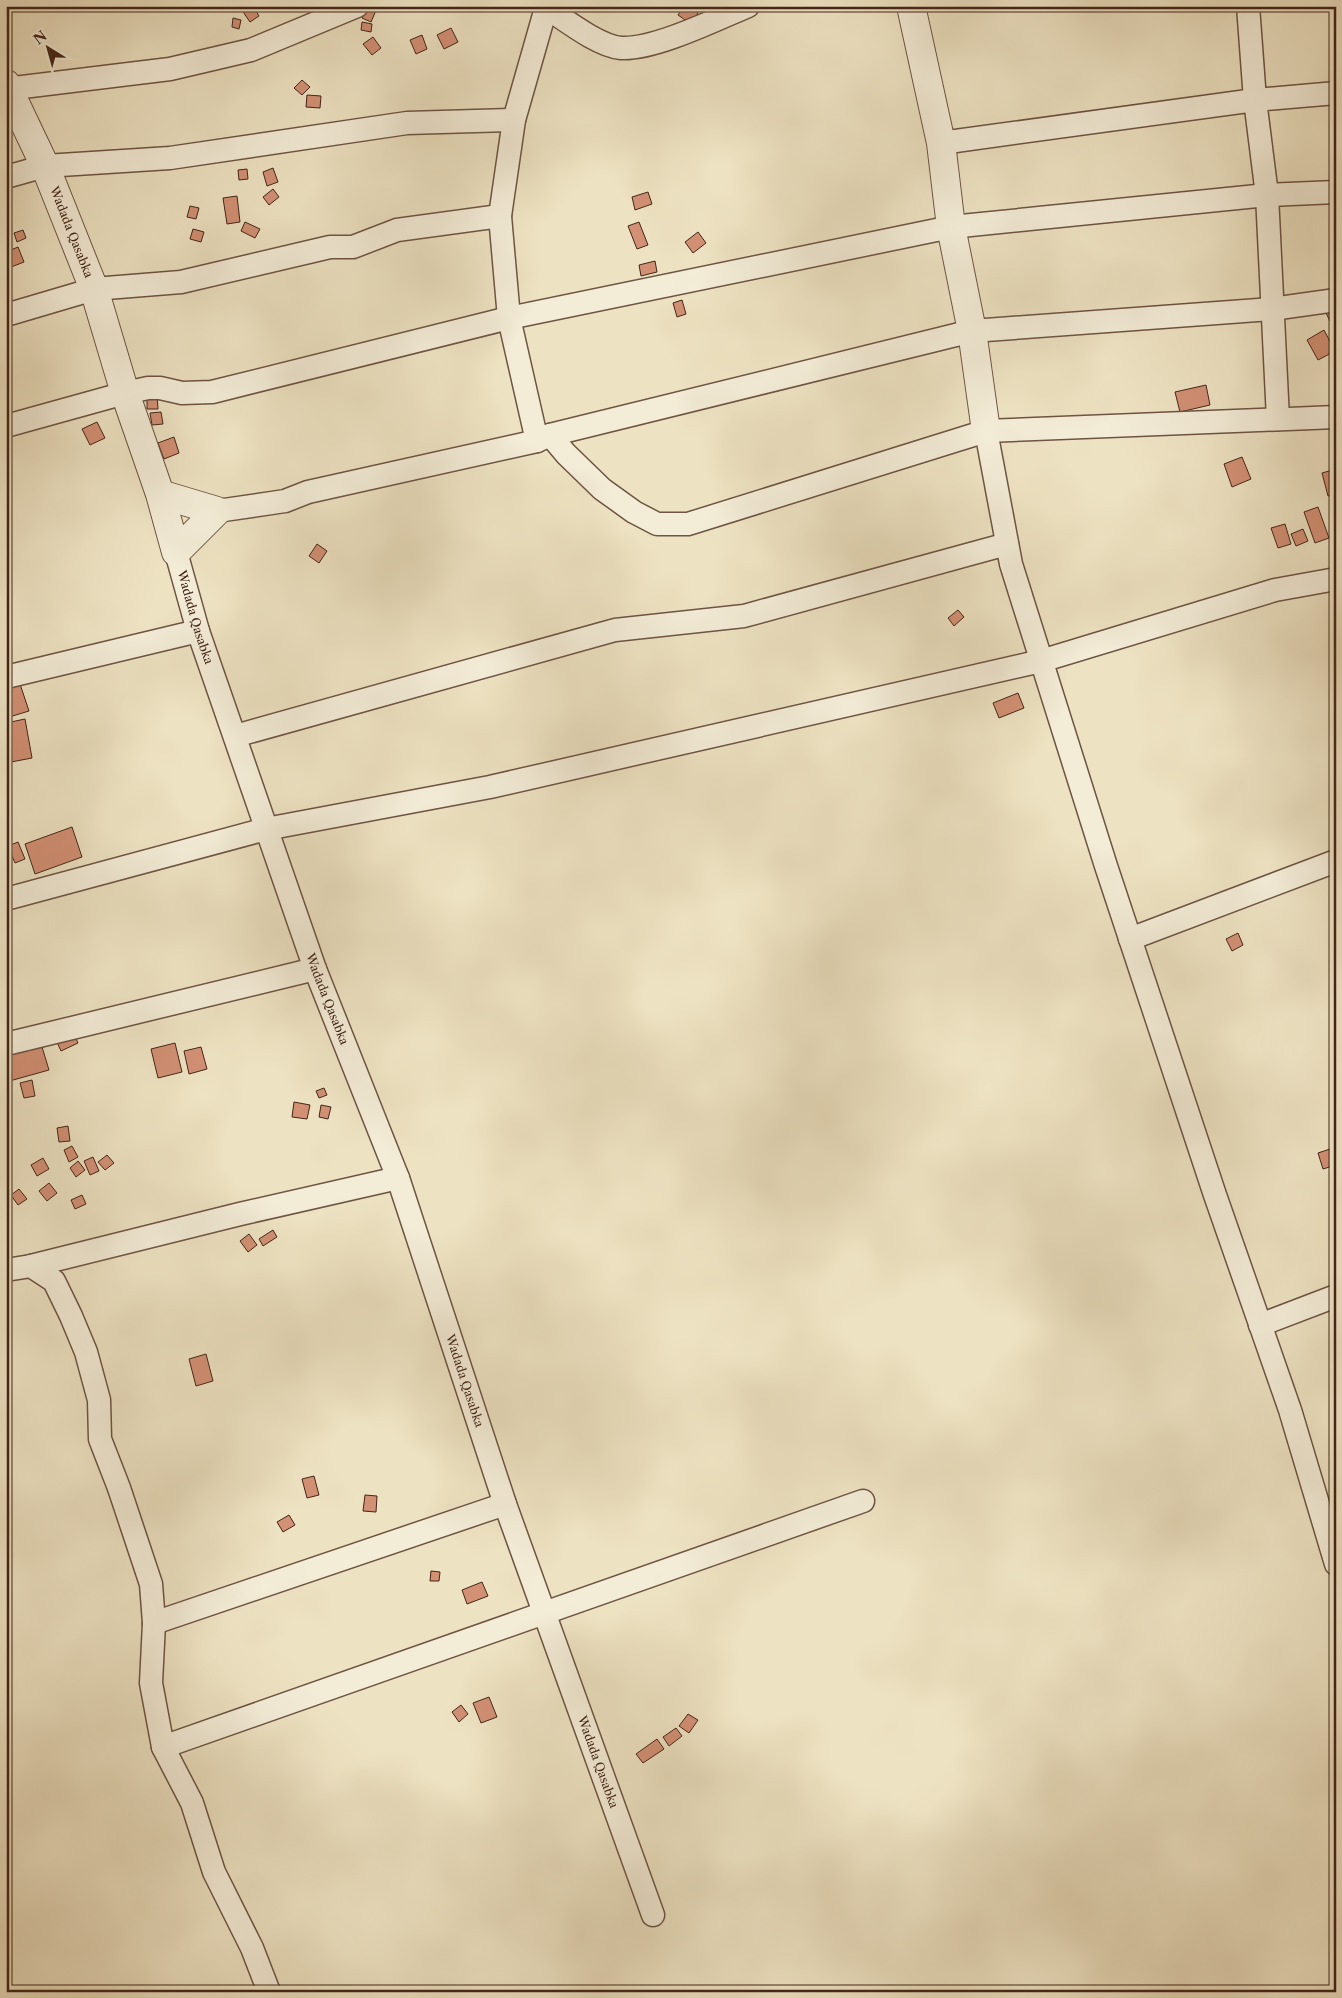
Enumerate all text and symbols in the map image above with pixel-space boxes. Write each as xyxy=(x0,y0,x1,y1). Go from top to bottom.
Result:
north arrow xyxy=(22,22,72,72)
text: N xyxy=(30,27,50,48)
street label: Wadada Qasabka xyxy=(47,183,97,280)
street label: Wadada Qasabka xyxy=(174,568,217,666)
street label: Wadada Qasabka xyxy=(303,950,353,1047)
street label: Wadada Qasabka xyxy=(442,1331,487,1430)
street label: Wadada Qasabka xyxy=(575,1713,622,1811)

